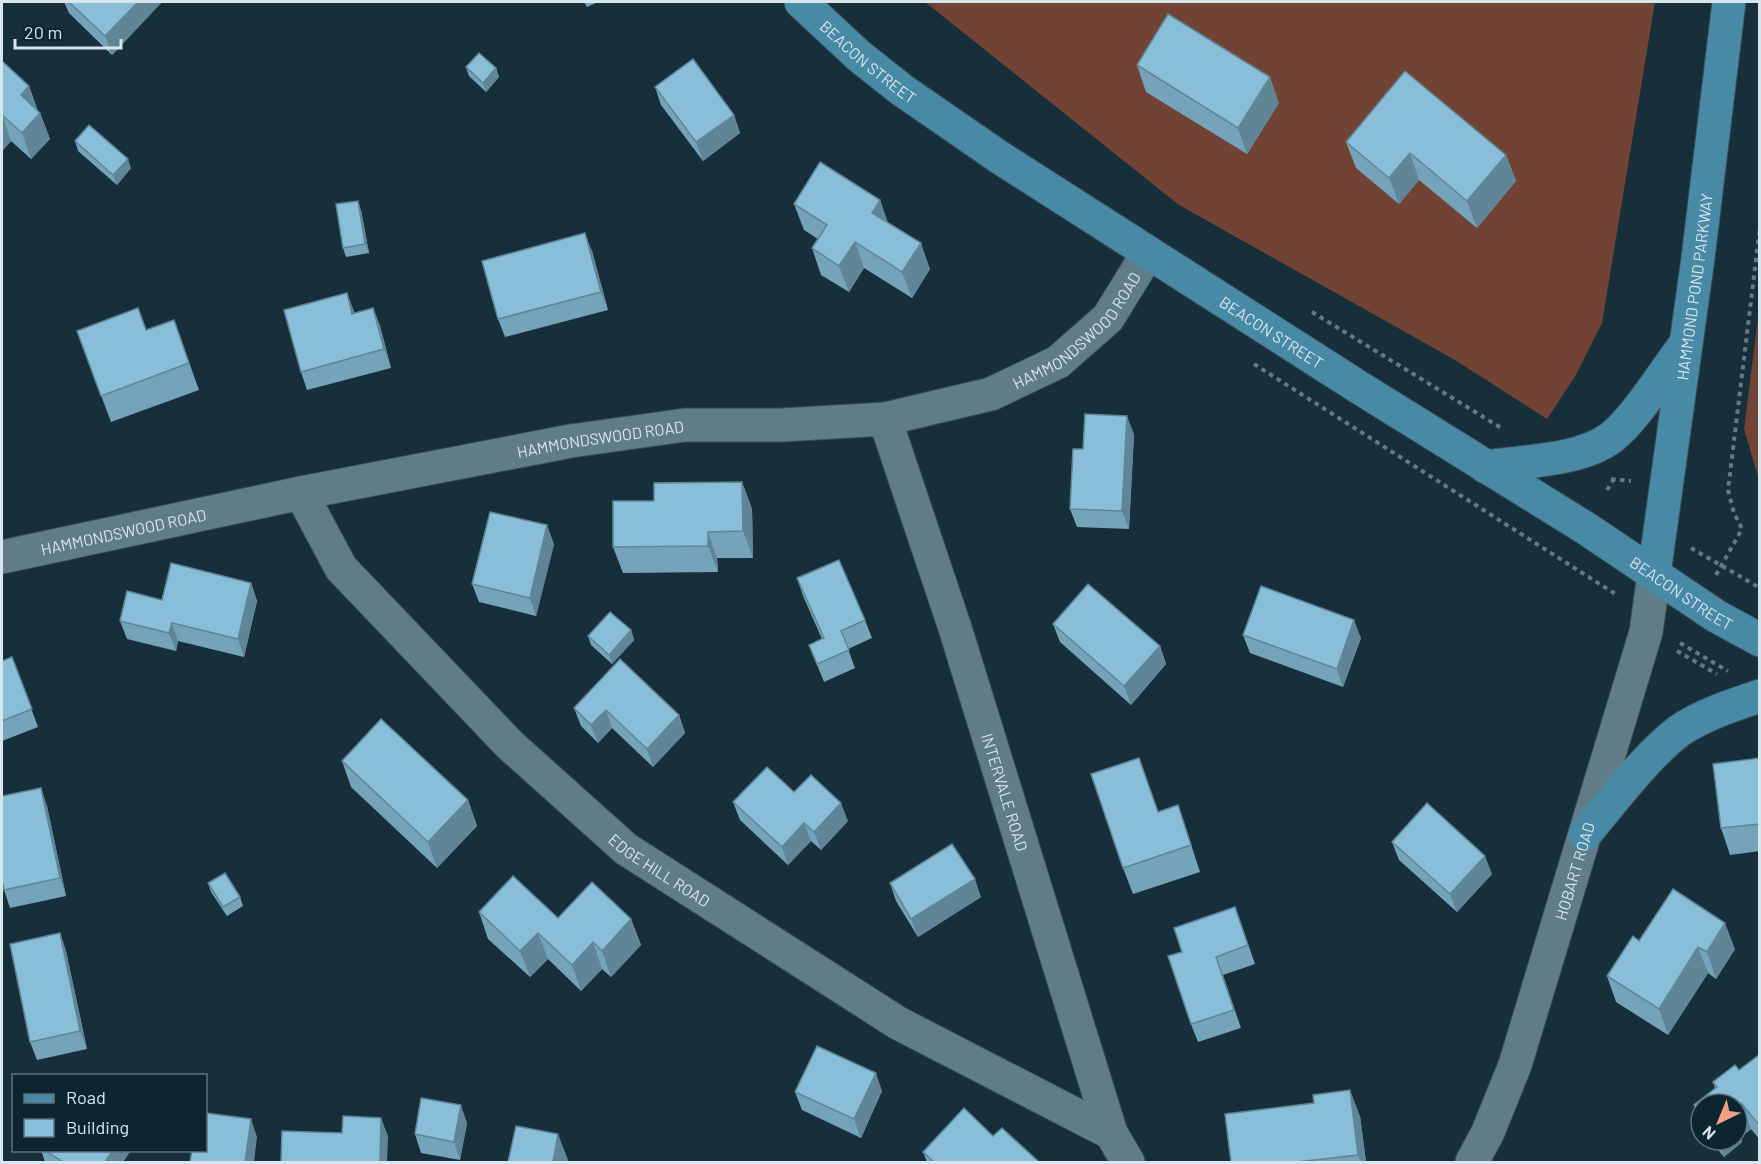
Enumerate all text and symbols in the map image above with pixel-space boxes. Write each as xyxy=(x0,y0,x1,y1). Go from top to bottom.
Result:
scale bar xyxy=(15,12,122,50)
street label: BEACON STREET xyxy=(817,16,920,107)
text: 20 m xyxy=(24,21,62,43)
street label: HAMMOND POND PARKWAY xyxy=(1672,192,1715,381)
street label: HAMMONDSWOOD ROAD xyxy=(1009,268,1144,392)
street label: BEACON STREET xyxy=(1217,291,1327,372)
street label: HAMMONDSWOOD ROAD xyxy=(515,416,685,461)
street label: HAMMONDSWOOD ROAD xyxy=(39,504,208,558)
street label: BEACON STREET xyxy=(1627,552,1737,633)
street label: INTERVALE ROAD xyxy=(979,731,1033,853)
street label: HOBART ROAD xyxy=(1550,820,1597,922)
street label: EDGE HILL ROAD xyxy=(605,829,714,910)
legend xyxy=(12,1074,207,1152)
text: Road xyxy=(66,1086,106,1108)
north arrow xyxy=(1689,1092,1749,1152)
text: Building xyxy=(66,1116,129,1138)
text: N xyxy=(1698,1123,1719,1144)

